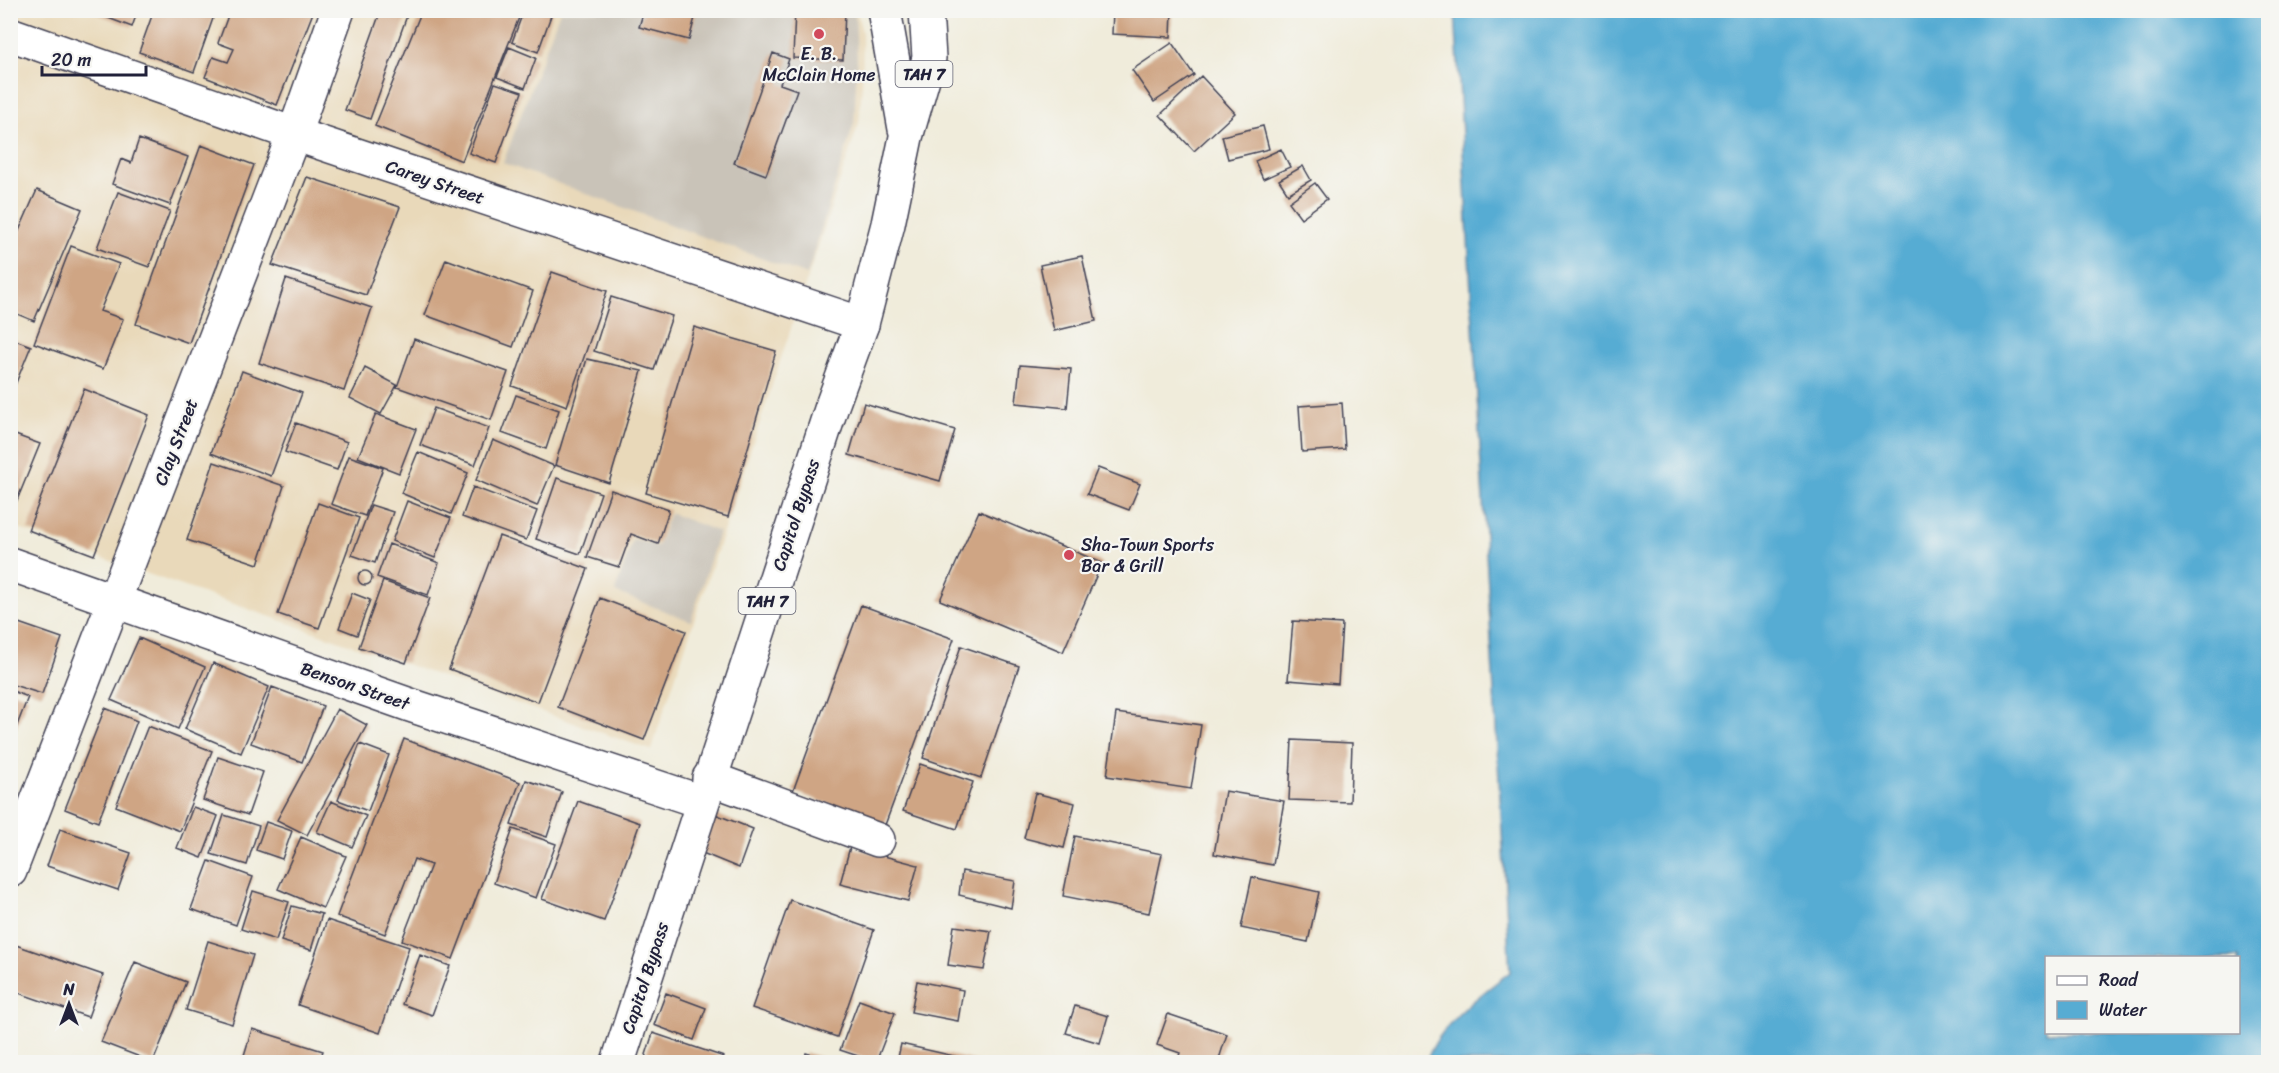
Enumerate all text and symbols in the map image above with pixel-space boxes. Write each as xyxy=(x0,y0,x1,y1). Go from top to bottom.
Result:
marker: E. B. McClain Home xyxy=(812,27,826,41)
place label: E. B. McClain Home xyxy=(762,38,876,91)
scale bar xyxy=(42,39,146,77)
text: 20 m xyxy=(51,44,91,76)
road number: TAH 7 xyxy=(896,61,952,87)
street label: Carey Street xyxy=(381,150,489,214)
street label: Clay Street xyxy=(145,394,207,490)
street label: Capitol Bypass xyxy=(763,454,829,575)
place label: Sha-Town Sports Bar & Grill xyxy=(1081,529,1215,582)
marker: Sha-Town Sports Bar & Grill xyxy=(1062,548,1076,562)
road number: TAH 7 xyxy=(738,588,795,614)
street label: Benson Street xyxy=(296,652,415,720)
street label: Capitol Bypass xyxy=(612,917,678,1038)
legend xyxy=(2045,956,2240,1034)
text: Road xyxy=(2099,964,2139,996)
north arrow xyxy=(39,974,99,1034)
text: N xyxy=(62,975,75,1004)
text: Water xyxy=(2099,994,2148,1026)

